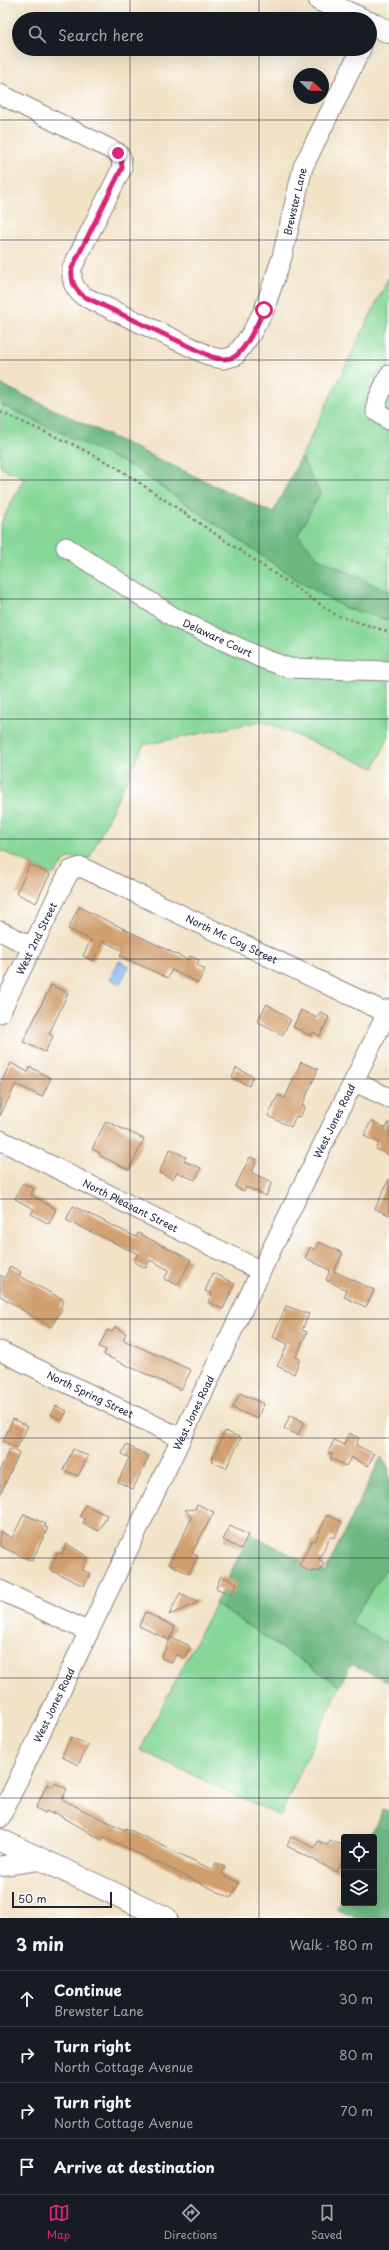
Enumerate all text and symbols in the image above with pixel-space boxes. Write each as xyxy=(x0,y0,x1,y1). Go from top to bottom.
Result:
search box xyxy=(12,12,377,56)
icon: search xyxy=(26,23,48,45)
text: Search here xyxy=(58,23,144,46)
north arrow xyxy=(293,68,329,104)
route end xyxy=(109,144,127,162)
street label: Brewster Lane xyxy=(279,166,310,237)
route start xyxy=(255,301,273,319)
street label: Delaware Court xyxy=(180,615,255,660)
street label: West 2nd Street xyxy=(12,899,60,977)
street label: North Mc Coy Street xyxy=(184,910,280,967)
street label: West Jones Road xyxy=(309,1081,358,1161)
street label: North Pleasant Street xyxy=(81,1175,181,1235)
street label: North Spring Street xyxy=(45,1367,136,1421)
street label: West Jones Road xyxy=(169,1373,217,1452)
street label: West Jones Road xyxy=(29,1665,78,1745)
map controls xyxy=(341,1834,377,1906)
button: locate xyxy=(341,1834,377,1870)
button: layers xyxy=(341,1870,377,1906)
scale bar xyxy=(12,1890,112,1909)
text: 50 m xyxy=(18,1890,47,1907)
text: 3 min xyxy=(16,1931,64,1957)
text: Walk · 180 m xyxy=(290,1935,373,1954)
text: Continue xyxy=(54,1978,122,2001)
icon: ahead xyxy=(16,1988,38,2010)
text: 30 m xyxy=(339,1989,373,2008)
text: Brewster Lane xyxy=(54,2001,144,2020)
text: Turn right xyxy=(54,2034,131,2057)
icon: right xyxy=(16,2044,38,2066)
text: 80 m xyxy=(339,2045,373,2064)
text: North Cottage Avenue xyxy=(54,2057,193,2076)
text: Turn right xyxy=(54,2090,131,2113)
icon: right xyxy=(16,2100,38,2122)
text: 70 m xyxy=(340,2101,373,2120)
text: North Cottage Avenue xyxy=(54,2113,193,2132)
text: Arrive at destination xyxy=(54,2155,215,2178)
icon: arrive xyxy=(16,2156,38,2178)
tab: Map xyxy=(47,2202,70,2243)
tab: Directions xyxy=(164,2202,217,2243)
tab: Saved xyxy=(311,2202,342,2243)

